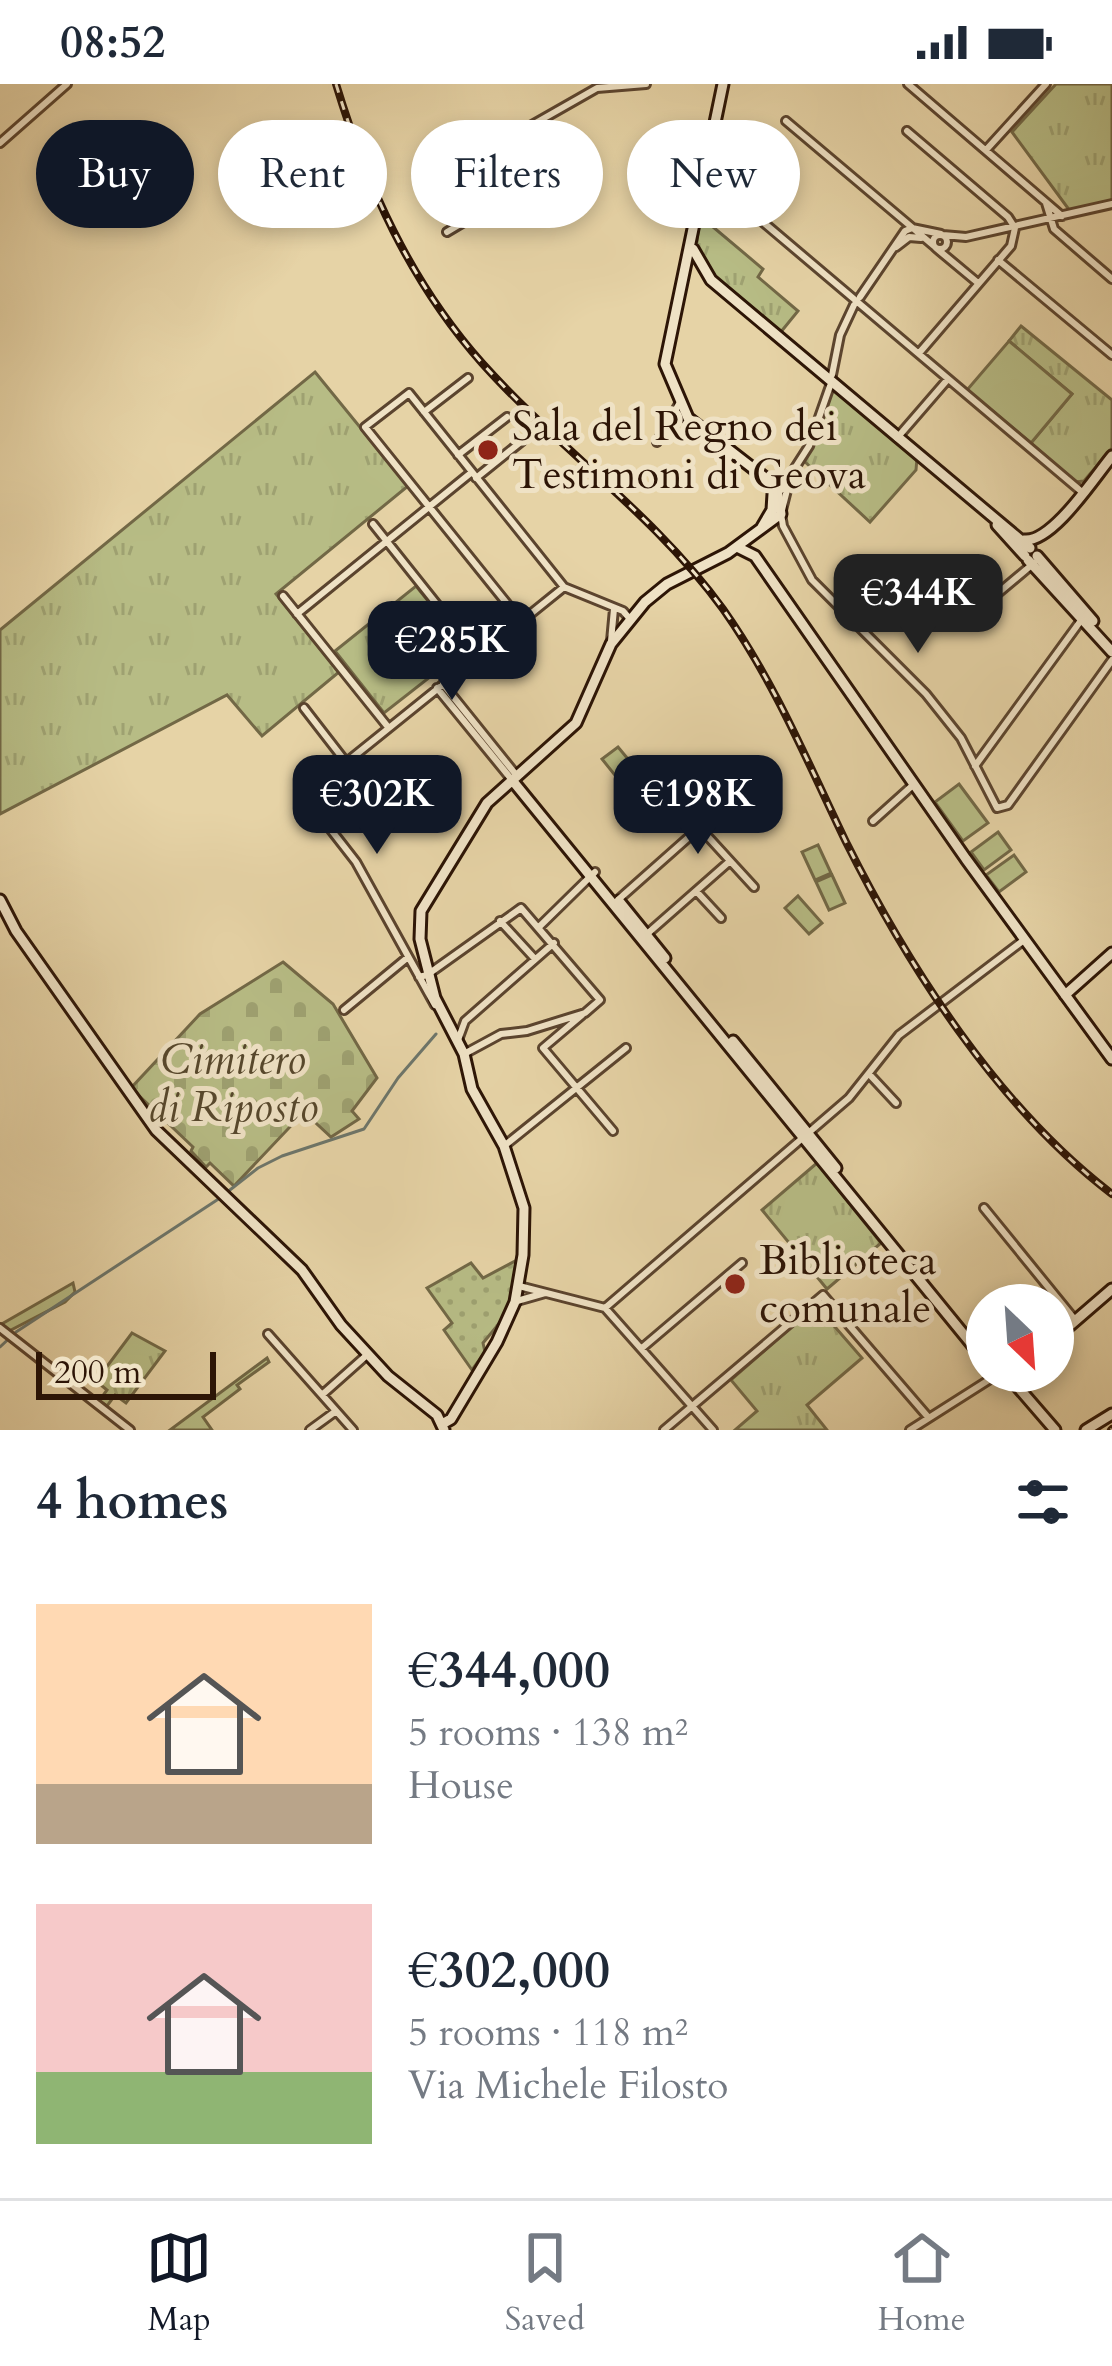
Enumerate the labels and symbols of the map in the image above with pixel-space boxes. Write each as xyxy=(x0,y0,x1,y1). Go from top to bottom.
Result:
place label: Sala del Regno dei Testimoni di Geova xyxy=(512,398,866,503)
marker: Sala del Regno dei Testimoni di Geova xyxy=(475,437,501,463)
pin: €344K xyxy=(834,554,1002,656)
pin: €285K xyxy=(368,601,536,703)
pin: €302K xyxy=(293,755,461,857)
pin: €198K xyxy=(614,755,782,857)
park label: Cimitero di Riposto xyxy=(148,1031,318,1136)
place label: Biblioteca comunale xyxy=(759,1232,937,1337)
marker: Biblioteca comunale xyxy=(722,1271,748,1297)
north arrow xyxy=(966,1284,1074,1392)
scale bar xyxy=(36,1346,216,1399)

